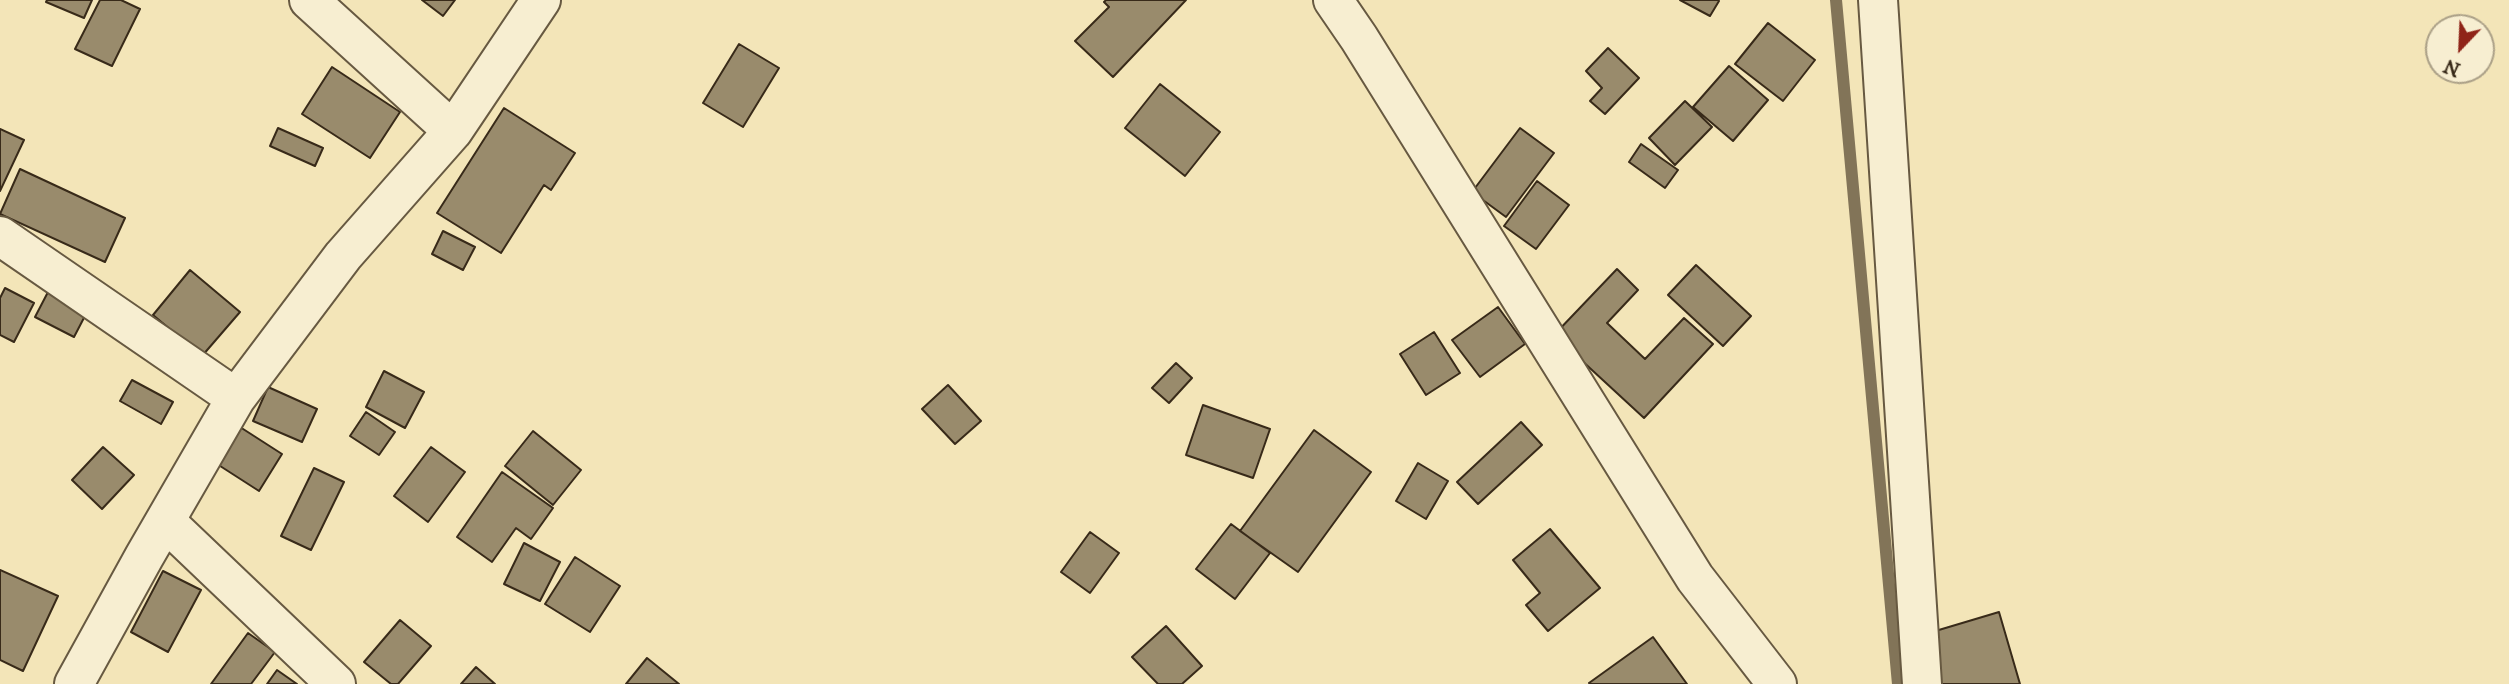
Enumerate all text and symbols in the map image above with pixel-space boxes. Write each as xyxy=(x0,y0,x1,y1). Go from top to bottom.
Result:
north arrow xyxy=(2425,14,2495,84)
text: N xyxy=(2441,53,2464,81)

